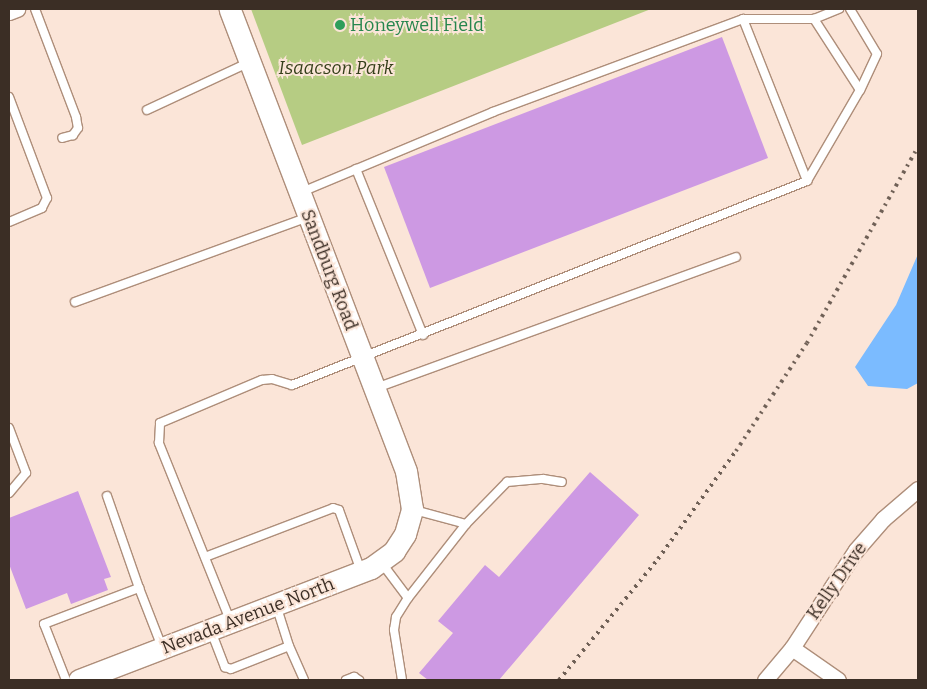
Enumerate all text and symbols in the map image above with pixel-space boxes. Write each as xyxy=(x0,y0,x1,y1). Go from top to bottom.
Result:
place label: Honeywell Field xyxy=(350,14,484,36)
marker: Honeywell Field xyxy=(334,19,346,31)
park label: Isaacson Park xyxy=(279,57,393,79)
street label: Sandburg Road xyxy=(296,207,362,333)
street label: Kelly Drive xyxy=(803,538,871,624)
street label: Nevada Avenue North xyxy=(159,573,337,659)

